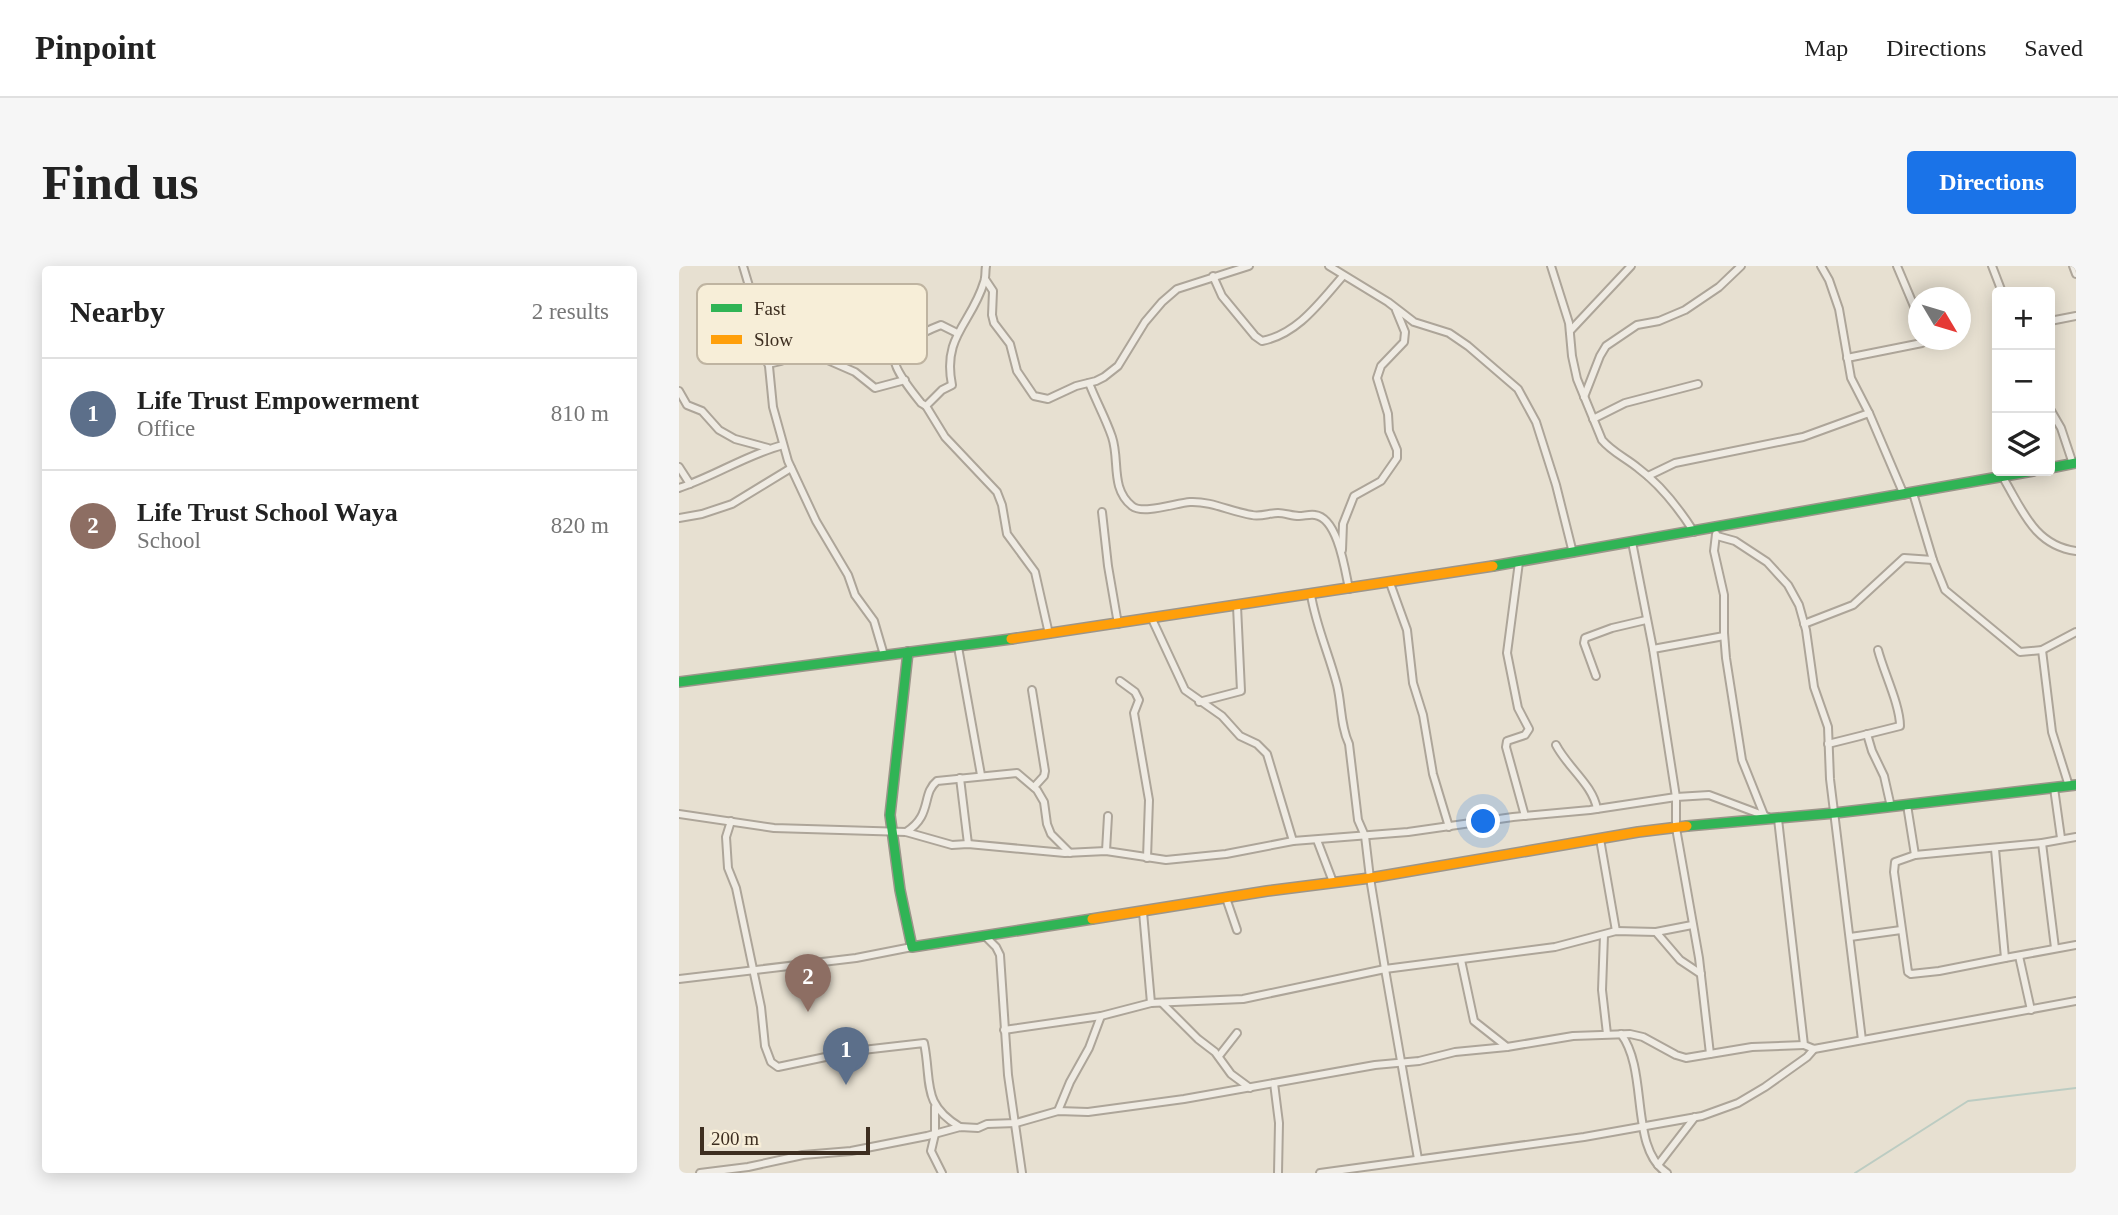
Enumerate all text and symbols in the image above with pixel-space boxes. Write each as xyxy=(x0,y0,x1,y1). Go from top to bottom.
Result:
text: Pinpoint xyxy=(35,30,156,66)
text: Map xyxy=(1804,35,1848,61)
text: Directions xyxy=(1886,35,1986,61)
text: Saved xyxy=(2024,35,2083,61)
button: Directions xyxy=(1907,151,2076,214)
text: Find us xyxy=(42,155,199,210)
legend xyxy=(697,284,927,364)
north arrow xyxy=(1908,287,1971,350)
map controls xyxy=(1992,287,2055,476)
button: + xyxy=(1992,287,2055,350)
text: Nearby xyxy=(70,295,165,328)
text: Fast xyxy=(754,298,786,319)
text: 2 results xyxy=(532,299,609,324)
text: Slow xyxy=(754,329,793,350)
button: − xyxy=(1992,350,2055,413)
text: Life Trust Empowerment xyxy=(137,386,419,415)
text: 1 xyxy=(87,401,99,426)
text: 810 m xyxy=(551,401,609,426)
button: layers xyxy=(1992,413,2055,476)
text: Office xyxy=(137,416,195,441)
text: Life Trust School Waya xyxy=(137,498,398,527)
text: 2 xyxy=(87,513,99,538)
text: 820 m xyxy=(551,513,609,538)
text: School xyxy=(137,528,201,553)
your location xyxy=(1466,804,1500,838)
pin: 2 xyxy=(785,954,831,1012)
pin: 1 xyxy=(823,1027,869,1085)
scale bar xyxy=(700,1124,870,1156)
text: 200 m xyxy=(711,1128,759,1149)

